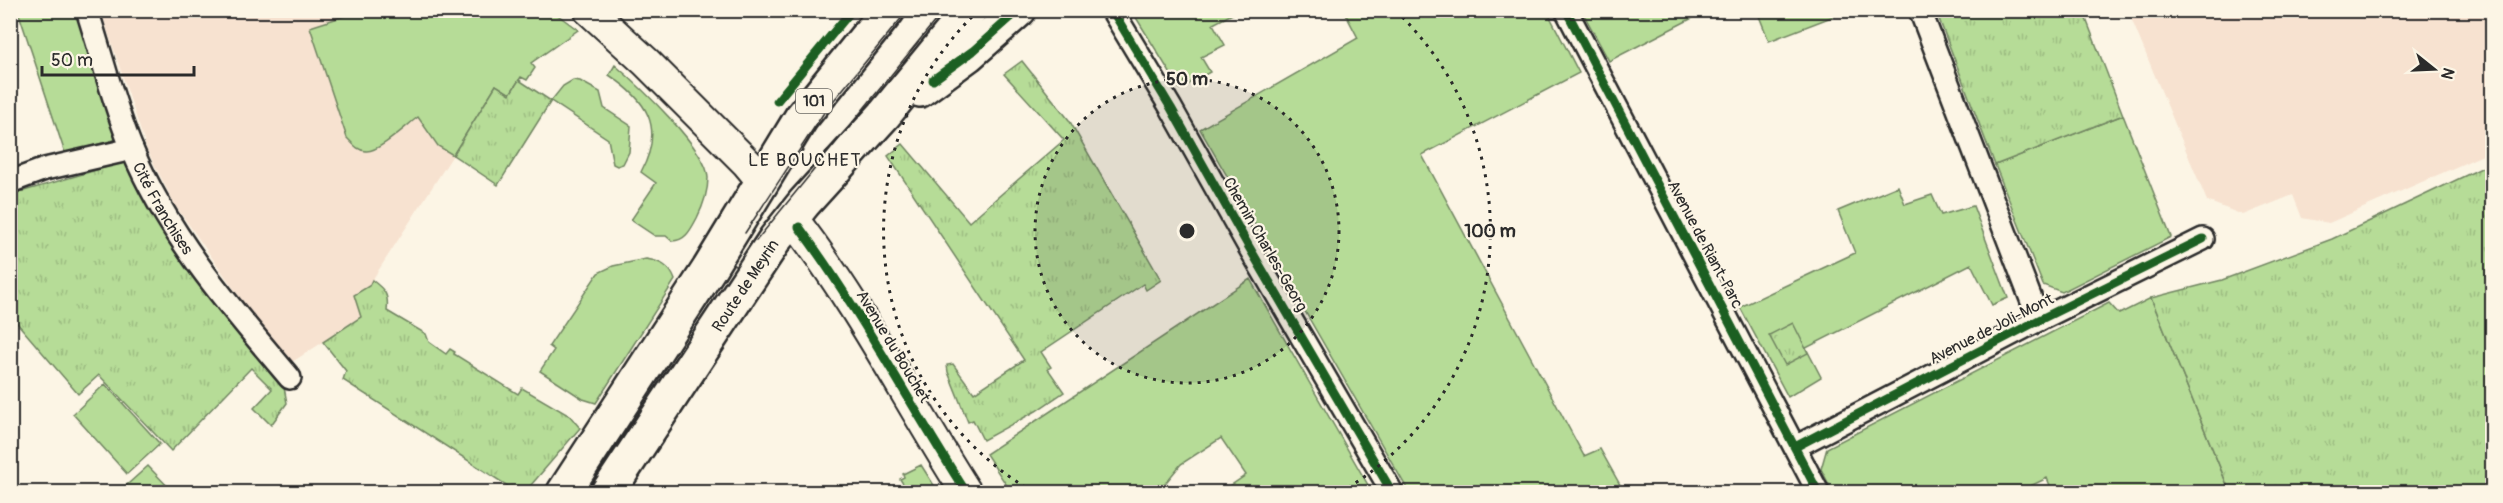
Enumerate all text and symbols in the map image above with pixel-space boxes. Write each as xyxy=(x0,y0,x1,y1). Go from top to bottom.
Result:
scale bar xyxy=(42,39,194,77)
north arrow xyxy=(2404,39,2464,99)
text: 50 m xyxy=(51,49,93,72)
text: N xyxy=(2436,65,2458,82)
text: 50 m xyxy=(1166,68,1208,91)
road number: 101 xyxy=(796,89,832,113)
district label: LE BOUCHET xyxy=(748,149,862,172)
street label: Cité Franchises xyxy=(128,159,197,259)
street label: Chemin Charles-Georg xyxy=(1219,174,1312,315)
street label: Avenue de Riant-Parc xyxy=(1663,177,1747,312)
text: 100 m xyxy=(1464,220,1516,243)
centre of rings xyxy=(1177,221,1197,241)
street label: Route de Meyrin xyxy=(708,236,783,336)
street label: Avenue du Bouchet xyxy=(852,287,935,407)
street label: Avenue de Joli-Mont xyxy=(1926,289,2058,369)

